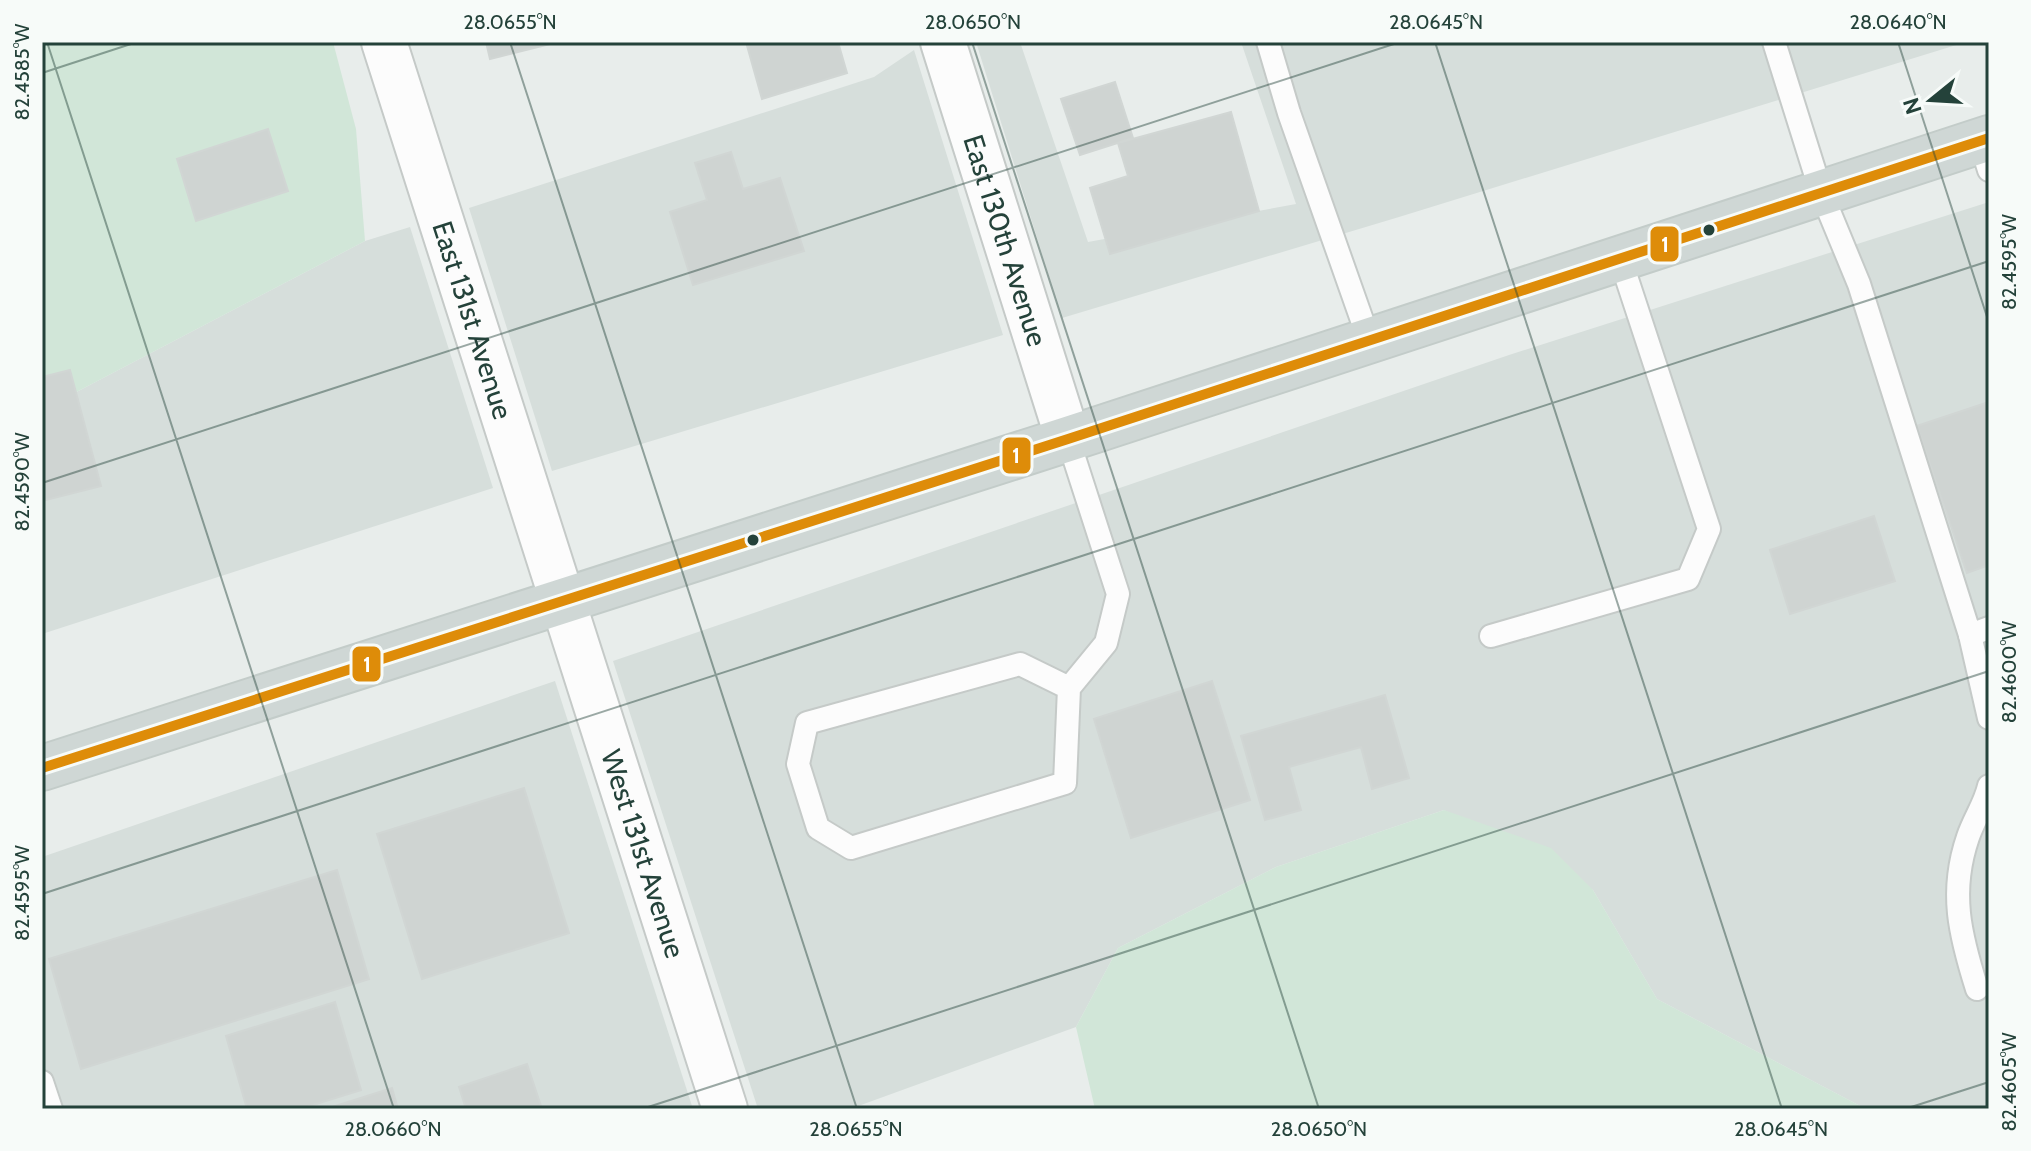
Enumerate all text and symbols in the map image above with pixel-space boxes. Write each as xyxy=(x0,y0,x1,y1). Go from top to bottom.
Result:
text: 28.0655°N xyxy=(463,10,557,34)
text: 28.0650°N xyxy=(925,10,1021,34)
text: 28.0645°N xyxy=(1389,10,1483,34)
text: 28.0640°N xyxy=(1849,10,1947,34)
text: 82.4585°W xyxy=(10,24,34,120)
north arrow xyxy=(1891,60,1971,140)
text: N xyxy=(1897,94,1928,118)
street label: East 130th Avenue xyxy=(956,130,1055,350)
text: 82.4595°W xyxy=(1997,214,2021,310)
street label: East 131st Avenue xyxy=(425,217,520,423)
unlabelled marker xyxy=(1701,222,1717,238)
line badge: 1 xyxy=(1649,225,1680,263)
text: 1 xyxy=(1661,231,1669,258)
text: 82.4590°W xyxy=(10,432,34,532)
line badge: 1 xyxy=(1001,436,1032,475)
text: 1 xyxy=(1012,442,1020,469)
unlabelled marker xyxy=(745,532,761,548)
text: 82.4600°W xyxy=(1997,621,2021,723)
line badge: 1 xyxy=(351,645,382,683)
text: 1 xyxy=(363,651,371,678)
street label: West 131st Avenue xyxy=(594,745,693,962)
text: 82.4595°W xyxy=(10,845,34,941)
text: 82.4605°W xyxy=(1997,1032,2021,1132)
text: 28.0660°N xyxy=(345,1117,441,1141)
text: 28.0655°N xyxy=(809,1117,903,1141)
text: 28.0650°N xyxy=(1271,1117,1367,1141)
text: 28.0645°N xyxy=(1734,1117,1828,1141)

